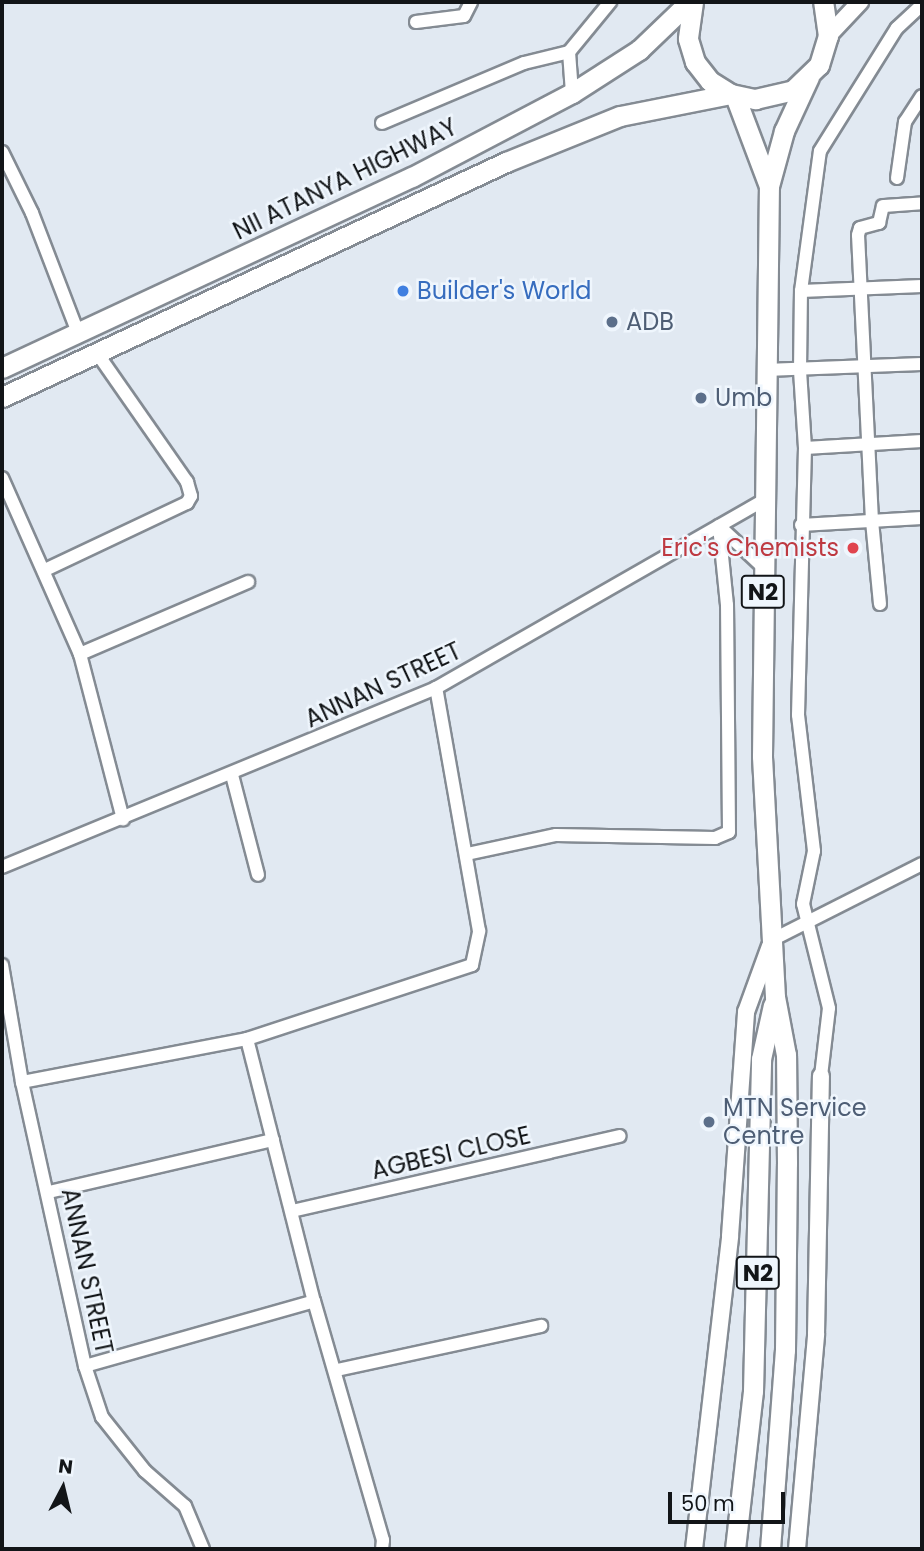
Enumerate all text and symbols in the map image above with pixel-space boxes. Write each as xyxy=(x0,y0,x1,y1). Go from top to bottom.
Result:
street label: NII ATANYA HIGHWAY xyxy=(228,112,462,246)
place label: Builder's World xyxy=(417,277,592,305)
marker: Builder's World xyxy=(395,283,411,299)
place label: ADB xyxy=(626,308,674,336)
marker: ADB xyxy=(604,314,620,330)
place label: Umb xyxy=(715,384,772,412)
marker: Umb xyxy=(693,390,709,406)
place label: Eric's Chemists xyxy=(661,534,839,562)
marker: Eric's Chemists xyxy=(845,540,861,556)
road number: N2 xyxy=(740,572,786,612)
street label: ANNAN STREET xyxy=(300,636,466,734)
place label: MTN Service Centre xyxy=(723,1094,867,1150)
marker: MTN Service Centre xyxy=(701,1114,717,1130)
street label: AGBESI CLOSE xyxy=(369,1121,533,1185)
street label: ANNAN STREET xyxy=(55,1186,119,1356)
road number: N2 xyxy=(735,1254,781,1292)
text: N xyxy=(57,1452,74,1481)
north arrow xyxy=(28,1453,98,1523)
scale bar xyxy=(672,1478,789,1522)
text: 50 m xyxy=(681,1489,735,1518)

